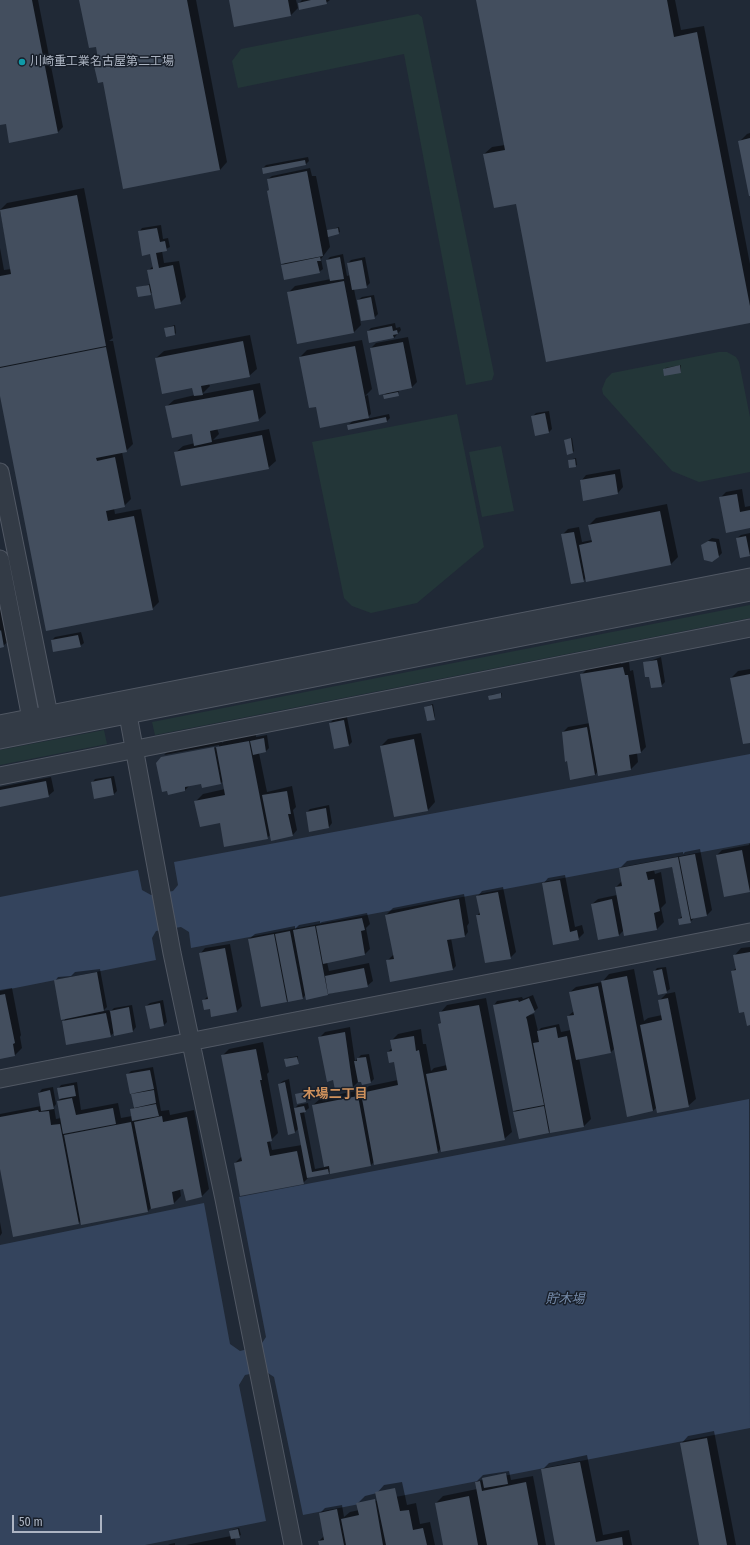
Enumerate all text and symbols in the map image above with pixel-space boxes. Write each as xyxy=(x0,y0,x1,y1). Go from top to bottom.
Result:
place label: 川崎重工業名古屋第二工場 xyxy=(30,55,174,69)
marker: 川崎重工業名古屋第二工場 xyxy=(17,57,27,67)
district label: 木場二丁目 xyxy=(303,1086,367,1102)
water label: 貯木場 xyxy=(546,1291,584,1307)
scale bar xyxy=(14,1507,104,1533)
text: 50 m xyxy=(19,1515,43,1529)

